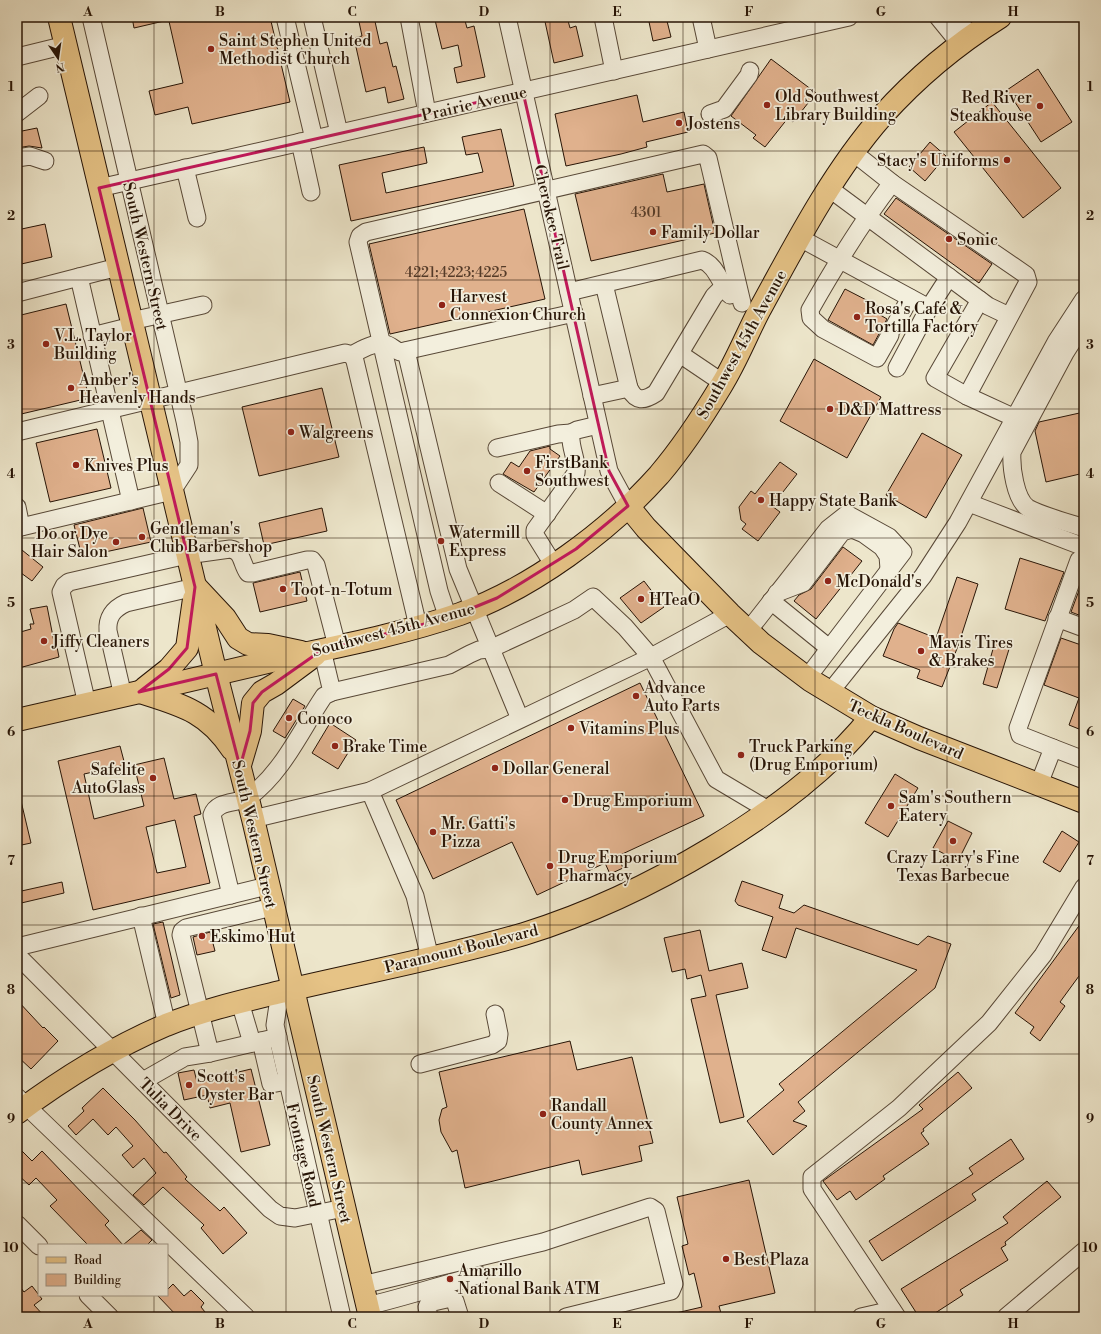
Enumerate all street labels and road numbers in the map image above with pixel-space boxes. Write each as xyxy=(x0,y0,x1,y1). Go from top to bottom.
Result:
street label: Prairie Avenue xyxy=(419,82,529,126)
street label: Cherokee Trail xyxy=(529,163,573,272)
street label: South Western Street xyxy=(118,180,172,333)
street label: Southwest 45th Avenue xyxy=(693,266,791,423)
street label: Southwest 45th Avenue xyxy=(310,599,477,661)
street label: Teckla Boulevard xyxy=(845,695,967,764)
street label: South Western Street xyxy=(227,758,281,911)
street label: Paramount Boulevard xyxy=(382,920,540,978)
street label: South Western Street xyxy=(302,1073,356,1226)
street label: Tulia Drive xyxy=(135,1074,206,1145)
street label: Frontage Road xyxy=(281,1101,325,1209)

